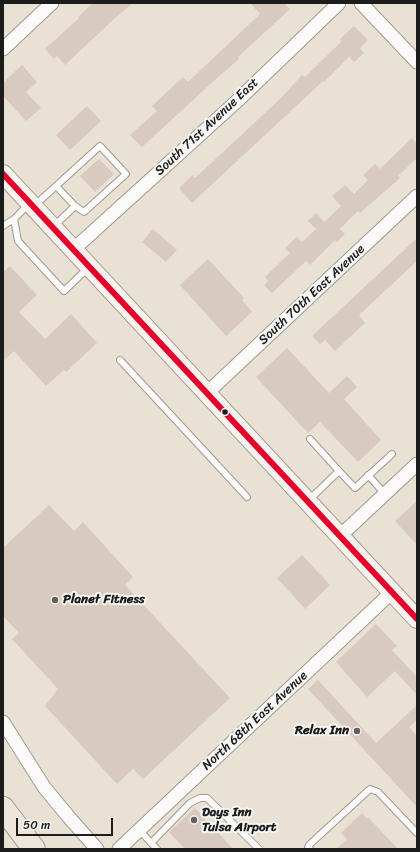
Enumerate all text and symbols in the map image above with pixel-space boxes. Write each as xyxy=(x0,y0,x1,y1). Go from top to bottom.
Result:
street label: South 71st Avenue East xyxy=(152,75,262,179)
street label: South 70th East Avenue xyxy=(256,242,368,348)
unlabelled marker xyxy=(220,407,230,417)
place label: Planet Fitness xyxy=(63,592,145,608)
marker: Planet Fitness xyxy=(50,595,60,605)
street label: North 68th East Avenue xyxy=(199,668,311,774)
place label: Relax Inn xyxy=(295,723,349,739)
marker: Relax Inn xyxy=(352,726,362,736)
place label: Days Inn Tulsa Airport xyxy=(202,805,277,836)
scale bar xyxy=(18,810,115,836)
text: 50 m xyxy=(23,814,50,836)
marker: Days Inn Tulsa Airport xyxy=(189,815,199,825)

